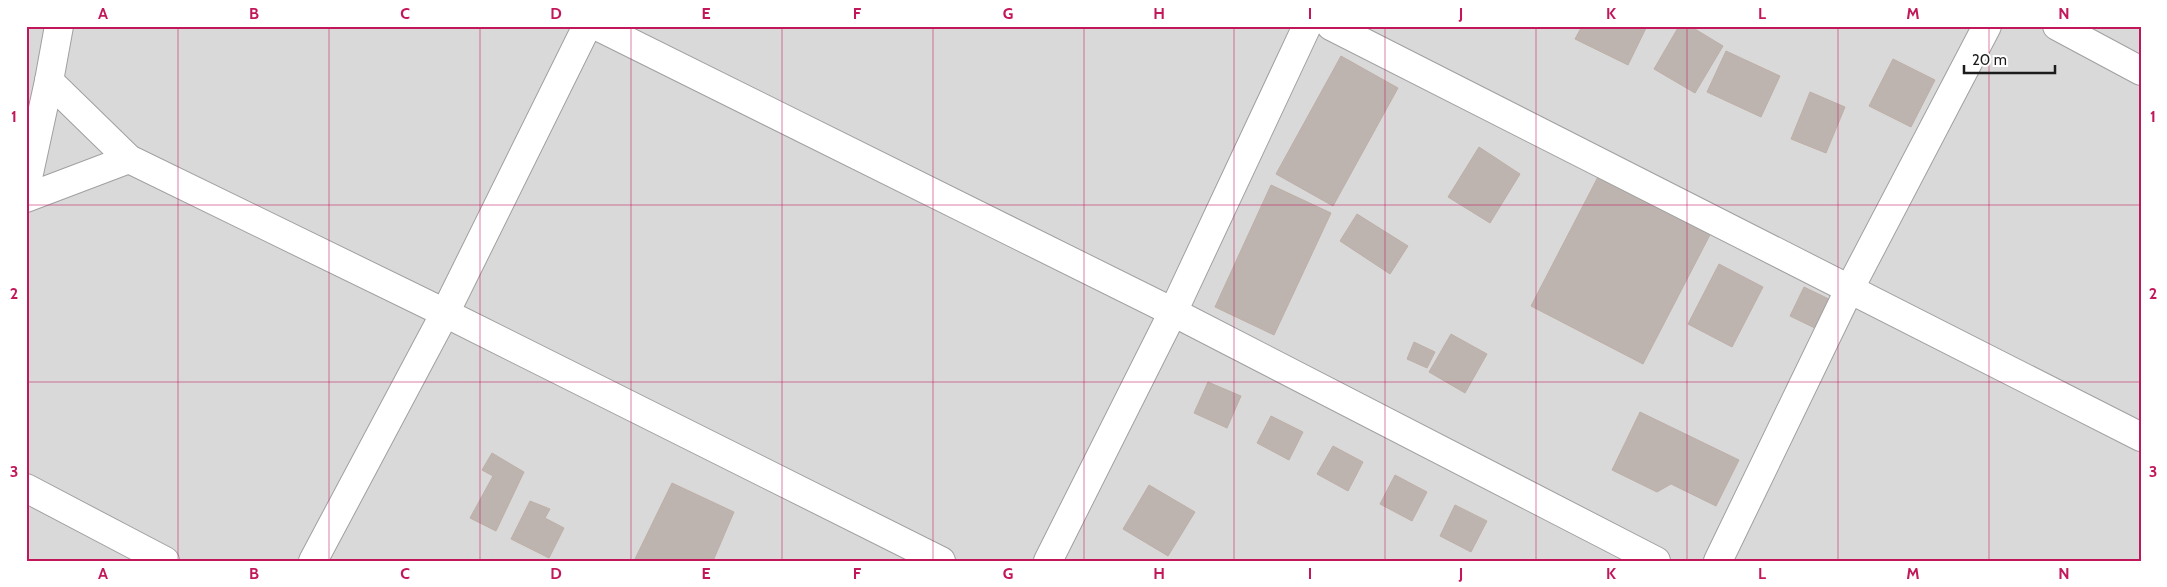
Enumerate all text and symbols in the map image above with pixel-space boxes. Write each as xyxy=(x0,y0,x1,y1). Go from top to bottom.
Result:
text: A xyxy=(98,4,108,23)
text: B xyxy=(249,4,259,23)
text: C xyxy=(400,4,410,23)
text: D xyxy=(550,4,562,23)
text: E xyxy=(701,4,711,23)
text: F xyxy=(853,4,862,23)
text: G xyxy=(1003,4,1013,23)
text: H xyxy=(1153,4,1165,23)
text: I xyxy=(1308,4,1312,23)
text: J xyxy=(1458,4,1463,23)
text: K xyxy=(1606,4,1616,23)
text: L xyxy=(1758,4,1766,23)
text: M xyxy=(1906,4,1920,23)
text: N xyxy=(2058,4,2070,23)
scale bar xyxy=(1964,42,2056,74)
text: 20 m xyxy=(1972,51,2007,69)
text: 1 xyxy=(11,107,17,126)
text: 1 xyxy=(2150,107,2156,126)
text: 2 xyxy=(10,284,18,303)
text: 2 xyxy=(2149,284,2157,303)
text: 3 xyxy=(10,462,18,481)
text: 3 xyxy=(2149,462,2157,481)
text: A xyxy=(98,564,108,583)
text: B xyxy=(249,564,259,583)
text: C xyxy=(400,564,410,583)
text: D xyxy=(550,564,562,583)
text: E xyxy=(701,564,711,583)
text: F xyxy=(853,564,862,583)
text: G xyxy=(1003,564,1013,583)
text: H xyxy=(1153,564,1165,583)
text: I xyxy=(1308,564,1312,583)
text: J xyxy=(1458,564,1463,583)
text: K xyxy=(1606,564,1616,583)
text: L xyxy=(1758,564,1766,583)
text: M xyxy=(1906,564,1920,583)
text: N xyxy=(2058,564,2070,583)

